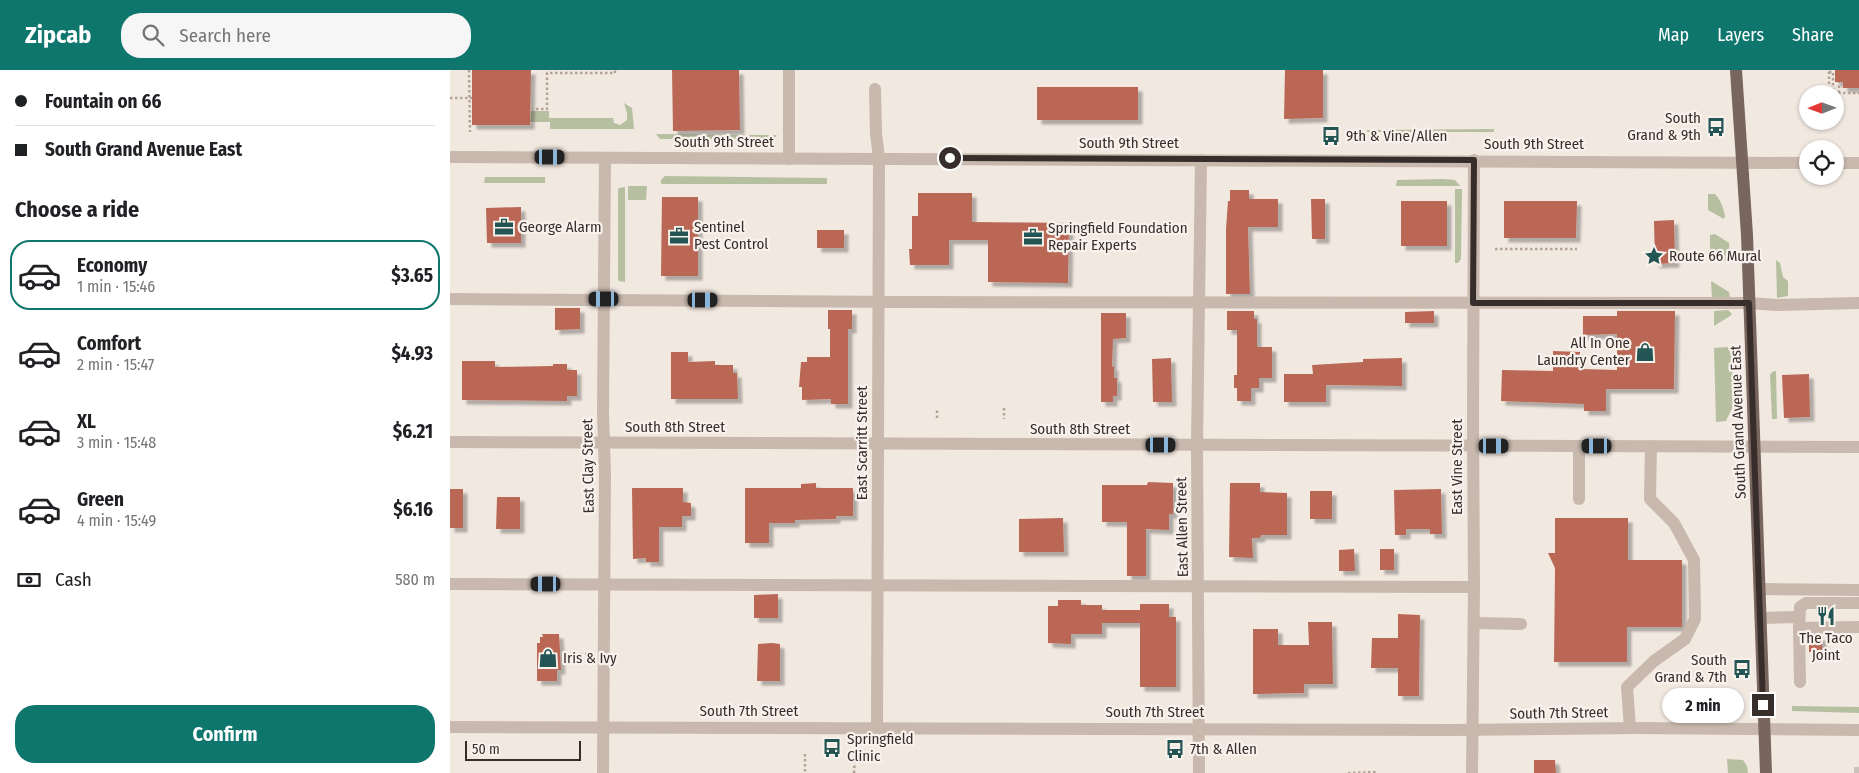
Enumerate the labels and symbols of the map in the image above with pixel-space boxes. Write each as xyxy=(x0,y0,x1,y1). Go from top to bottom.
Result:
north arrow xyxy=(1799,85,1844,130)
place label: South Grand & 9th xyxy=(1627,109,1701,144)
bus stop icon: South Grand & 9th xyxy=(1705,116,1727,138)
bus stop icon: 9th & Vine/Allen xyxy=(1320,125,1342,147)
place label: 9th & Vine/Allen xyxy=(1346,127,1447,145)
street label: South 9th Street xyxy=(674,133,774,151)
street label: South 9th Street xyxy=(1079,134,1179,152)
street label: South 9th Street xyxy=(1484,135,1584,153)
route start xyxy=(939,147,961,169)
car xyxy=(535,150,565,165)
office icon: George Alarm xyxy=(493,216,515,238)
place label: George Alarm xyxy=(519,218,602,236)
place label: Sentinel Pest Control xyxy=(694,218,768,253)
place label: Springfield Foundation Repair Experts xyxy=(1048,219,1188,254)
office icon: Sentinel Pest Control xyxy=(668,225,690,247)
office icon: Springfield Foundation Repair Experts xyxy=(1022,226,1044,248)
place icon: Route 66 Mural xyxy=(1643,245,1665,267)
place label: Route 66 Mural xyxy=(1669,247,1761,265)
car xyxy=(589,292,619,307)
car xyxy=(688,293,718,308)
place label: All In One Laundry Center xyxy=(1537,334,1631,369)
shop icon: All In One Laundry Center xyxy=(1634,341,1656,363)
street label: South Grand Avenue East xyxy=(1726,345,1750,499)
street label: East Scarritt Street xyxy=(853,386,871,500)
street label: South 8th Street xyxy=(625,418,725,436)
street label: East Clay Street xyxy=(578,419,598,513)
street label: East Vine Street xyxy=(1448,419,1466,515)
street label: South 8th Street xyxy=(1030,420,1130,438)
car xyxy=(1146,438,1176,453)
car xyxy=(1479,439,1509,454)
car xyxy=(1582,439,1612,454)
street label: East Allen Street xyxy=(1172,477,1192,577)
car xyxy=(531,577,561,592)
restaurant icon: The Taco Joint xyxy=(1815,605,1837,627)
place label: The Taco Joint xyxy=(1799,629,1853,664)
shop icon: Iris & Ivy xyxy=(537,647,559,669)
place label: Iris & Ivy xyxy=(563,649,617,667)
place label: South Grand & 7th xyxy=(1654,651,1727,686)
bus stop icon: South Grand & 7th xyxy=(1731,658,1753,680)
callout: 2 min xyxy=(1663,688,1746,722)
route end xyxy=(1752,694,1774,716)
street label: South 7th Street xyxy=(700,702,798,720)
street label: South 7th Street xyxy=(1106,703,1204,721)
street label: South 7th Street xyxy=(1509,703,1609,723)
place label: Springfield Clinic xyxy=(847,730,914,765)
bus stop icon: Springfield Clinic xyxy=(821,737,843,759)
scale bar xyxy=(465,738,581,761)
bus stop icon: 7th & Allen xyxy=(1164,738,1186,760)
place label: 7th & Allen xyxy=(1190,740,1257,758)

